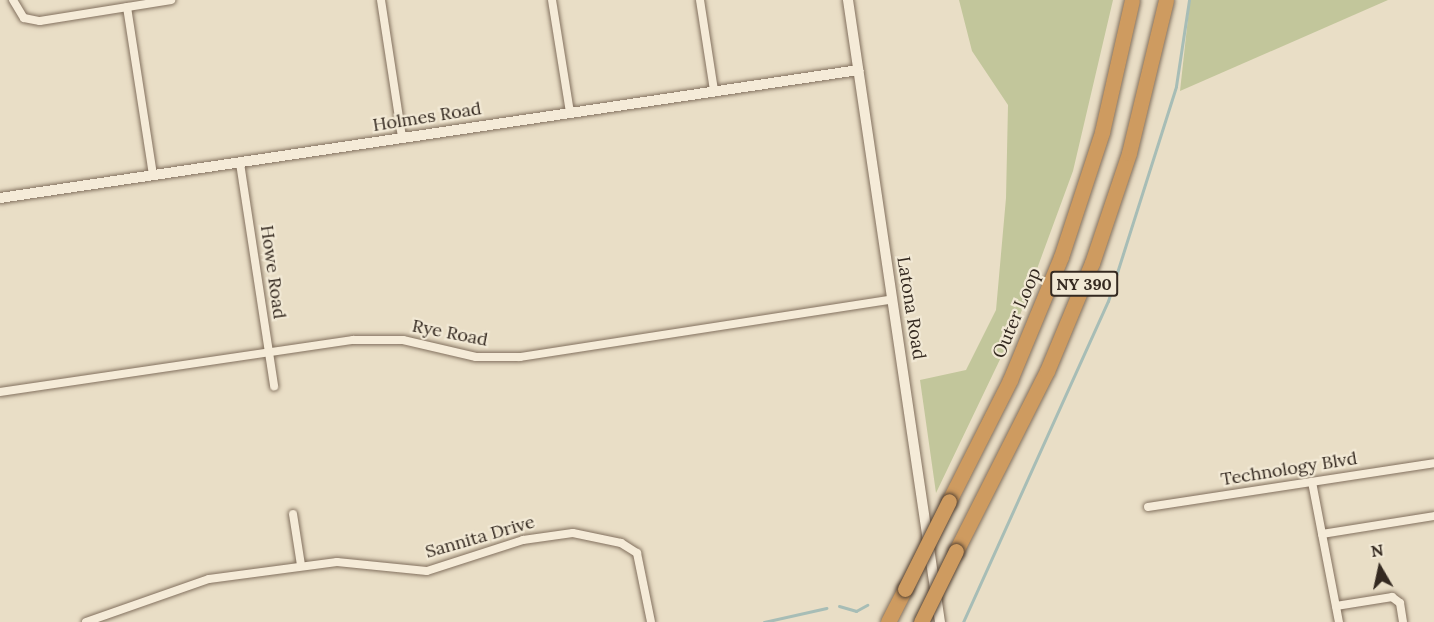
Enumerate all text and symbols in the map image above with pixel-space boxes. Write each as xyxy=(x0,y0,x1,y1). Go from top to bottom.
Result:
street label: Holmes Road xyxy=(371,98,483,136)
street label: Howe Road xyxy=(256,224,290,320)
street label: Latona Road xyxy=(892,255,930,361)
street label: Outer Loop xyxy=(988,264,1046,362)
road number: NY 390 xyxy=(1050,271,1118,297)
street label: Rye Road xyxy=(410,315,490,351)
street label: Technology Blvd xyxy=(1219,448,1359,490)
street label: Sannita Drive xyxy=(423,511,537,563)
north arrow xyxy=(1350,538,1410,598)
text: N xyxy=(1370,539,1385,561)

